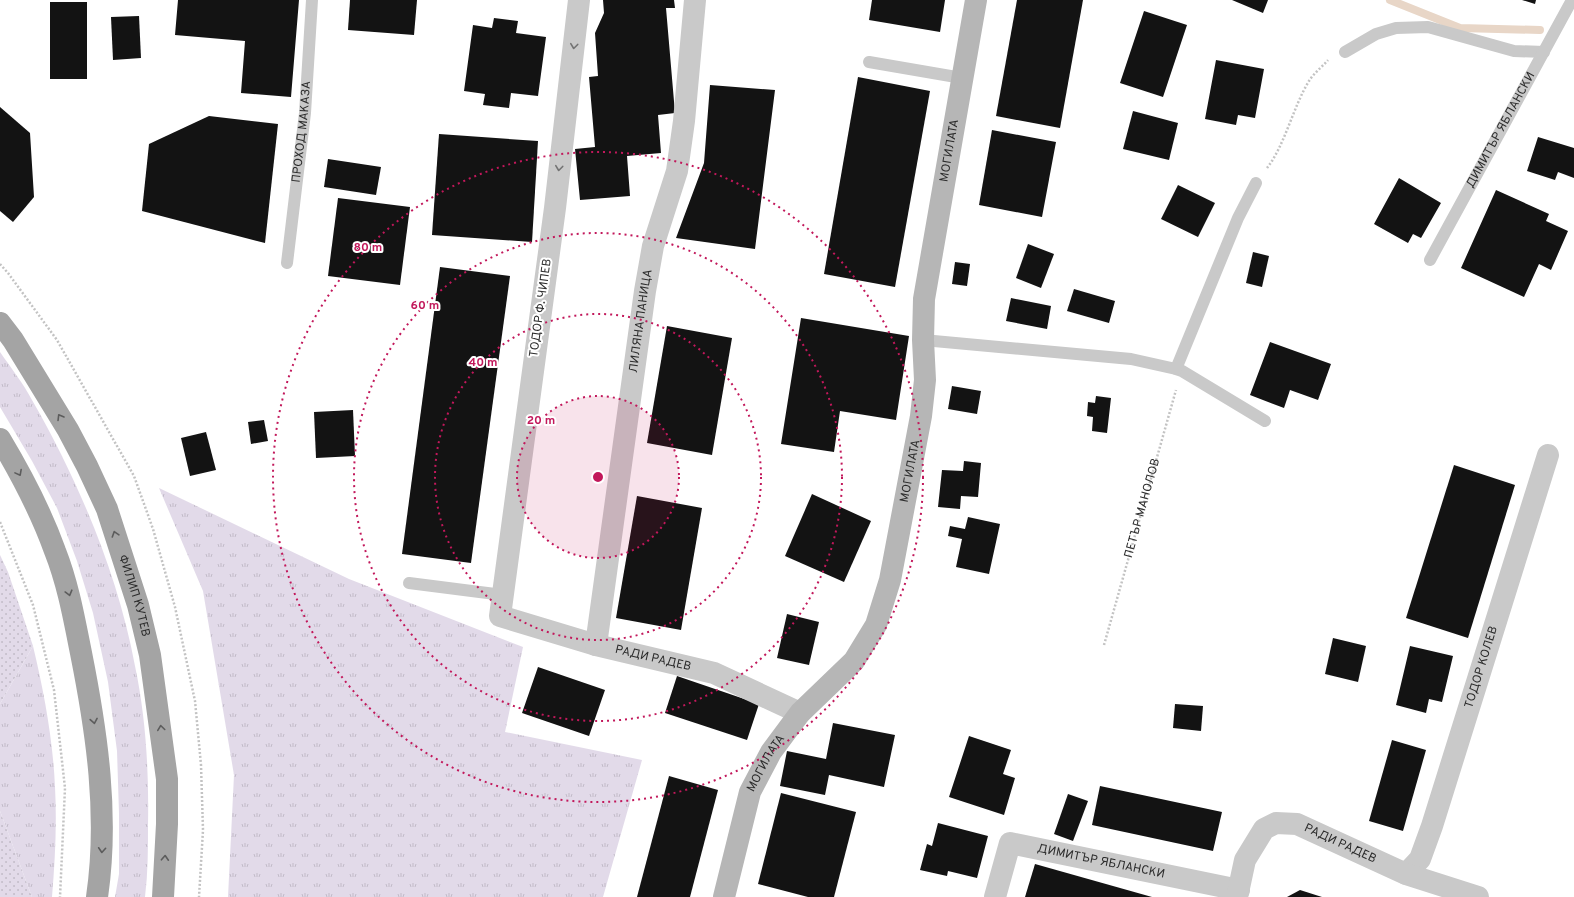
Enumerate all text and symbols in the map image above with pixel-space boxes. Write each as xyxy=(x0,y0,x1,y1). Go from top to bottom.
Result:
one-way arrow xyxy=(570,43,579,49)
street label: ДИМИТЪР ЯБЛАНСКИ xyxy=(1463,69,1539,191)
street label: ПРОХОД МАКАЗА xyxy=(289,81,315,184)
street label: МОГИЛАТА xyxy=(936,118,963,183)
one-way arrow xyxy=(555,165,564,171)
text: 80 m xyxy=(354,240,382,256)
street label: ТОДОР Ф. ЧИПЕВ xyxy=(526,258,556,358)
street label: ЛИЛЯНА ПАНИЦА xyxy=(626,268,657,374)
text: 60 m xyxy=(411,298,439,314)
text: 40 m xyxy=(468,355,498,371)
text: 20 m xyxy=(527,413,555,429)
one-way arrow xyxy=(58,414,65,421)
street label: МОГИЛАТА xyxy=(897,439,924,504)
street label: ПЕТЪР МАНОЛОВ xyxy=(1121,457,1164,560)
one-way arrow xyxy=(14,469,22,477)
centre of rings xyxy=(591,470,605,484)
one-way arrow xyxy=(111,531,120,538)
street label: ФИЛИП КУТЕВ xyxy=(114,553,153,639)
one-way arrow xyxy=(64,590,72,596)
street label: ТОДОР КОЛЕВ xyxy=(1461,624,1502,710)
street label: РАДИ РАДЕВ xyxy=(613,642,693,675)
one-way arrow xyxy=(89,718,97,724)
one-way arrow xyxy=(157,725,166,732)
street label: МОГИЛАТА xyxy=(743,732,789,795)
street label: РАДИ РАДЕВ xyxy=(1301,820,1379,867)
street label: ДИМИТЪР ЯБЛАНСКИ xyxy=(1036,841,1166,883)
one-way arrow xyxy=(98,847,107,853)
one-way arrow xyxy=(161,855,170,861)

